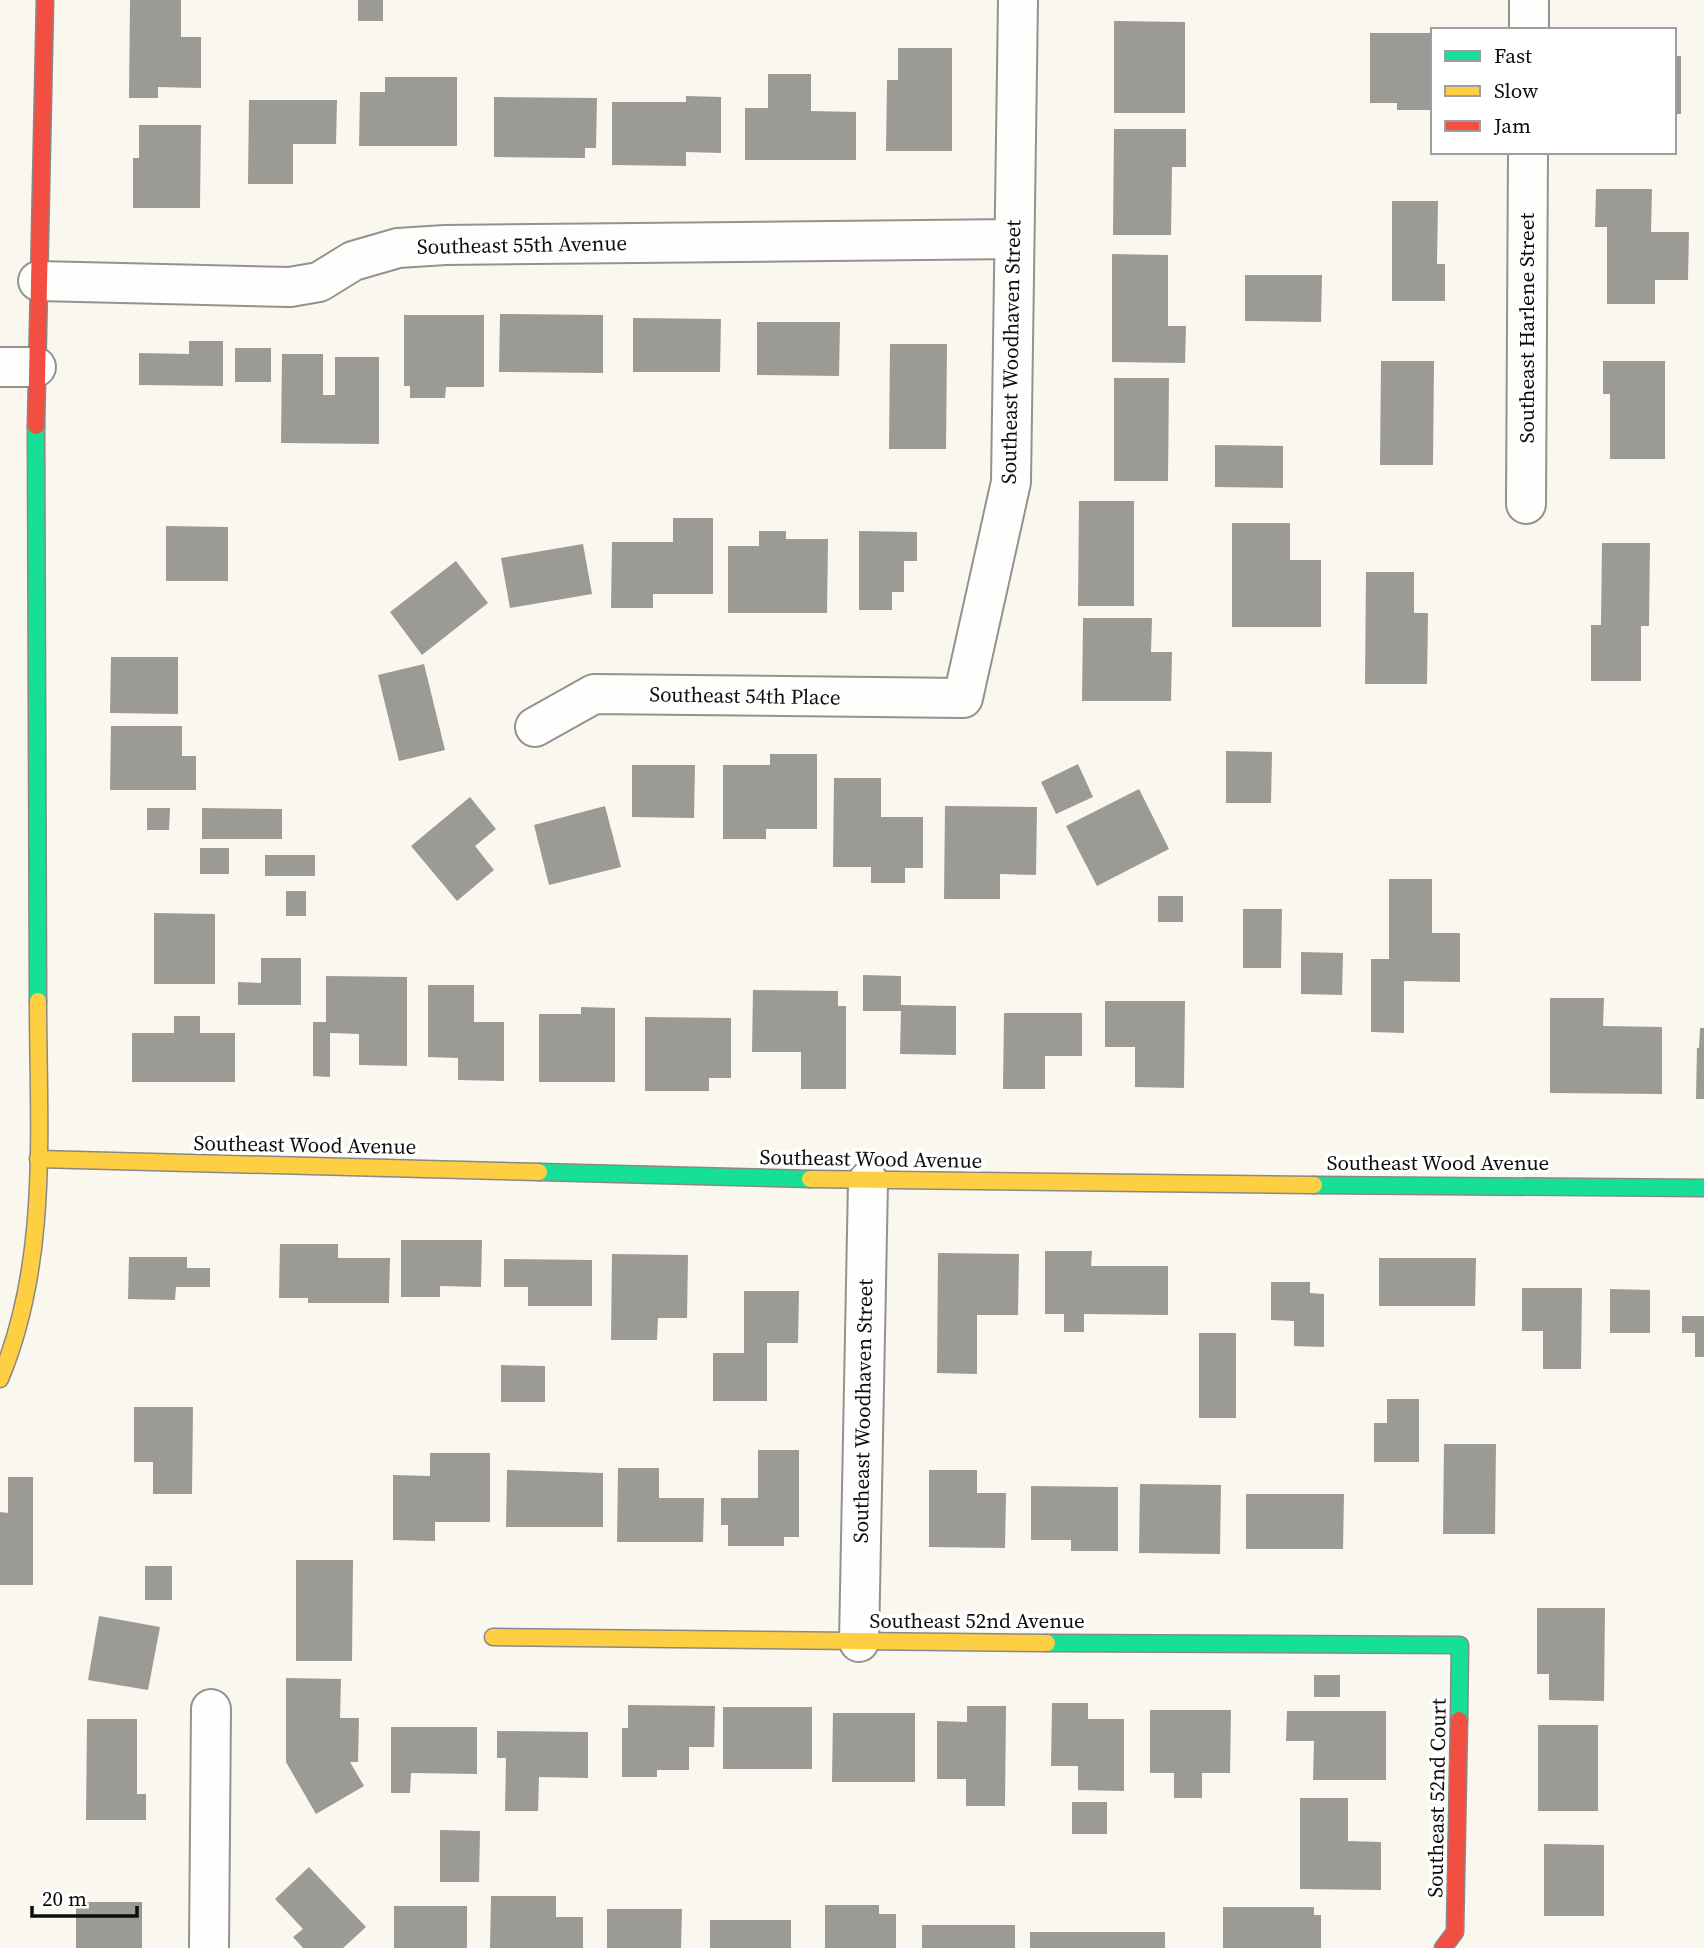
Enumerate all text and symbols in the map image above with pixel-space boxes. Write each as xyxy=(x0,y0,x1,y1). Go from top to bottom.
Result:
legend xyxy=(1431,28,1676,154)
text: Fast xyxy=(1494,41,1532,70)
text: Slow xyxy=(1494,76,1538,105)
text: Jam xyxy=(1493,111,1531,140)
street label: Southeast Harlene Street xyxy=(1512,212,1541,443)
street label: Southeast Woodhaven Street xyxy=(994,219,1027,484)
street label: Southeast 55th Avenue xyxy=(417,228,627,261)
street label: Southeast 54th Place xyxy=(649,679,841,712)
street label: Southeast Wood Avenue xyxy=(193,1128,417,1161)
street label: Southeast Wood Avenue xyxy=(759,1142,983,1175)
street label: Southeast Wood Avenue xyxy=(1327,1148,1549,1177)
street label: Southeast Woodhaven Street xyxy=(846,1278,879,1543)
street label: Southeast 52nd Avenue xyxy=(869,1606,1085,1635)
street label: Southeast 52nd Court xyxy=(1420,1698,1453,1898)
scale bar xyxy=(32,1874,136,1918)
text: 20 m xyxy=(42,1884,87,1913)

